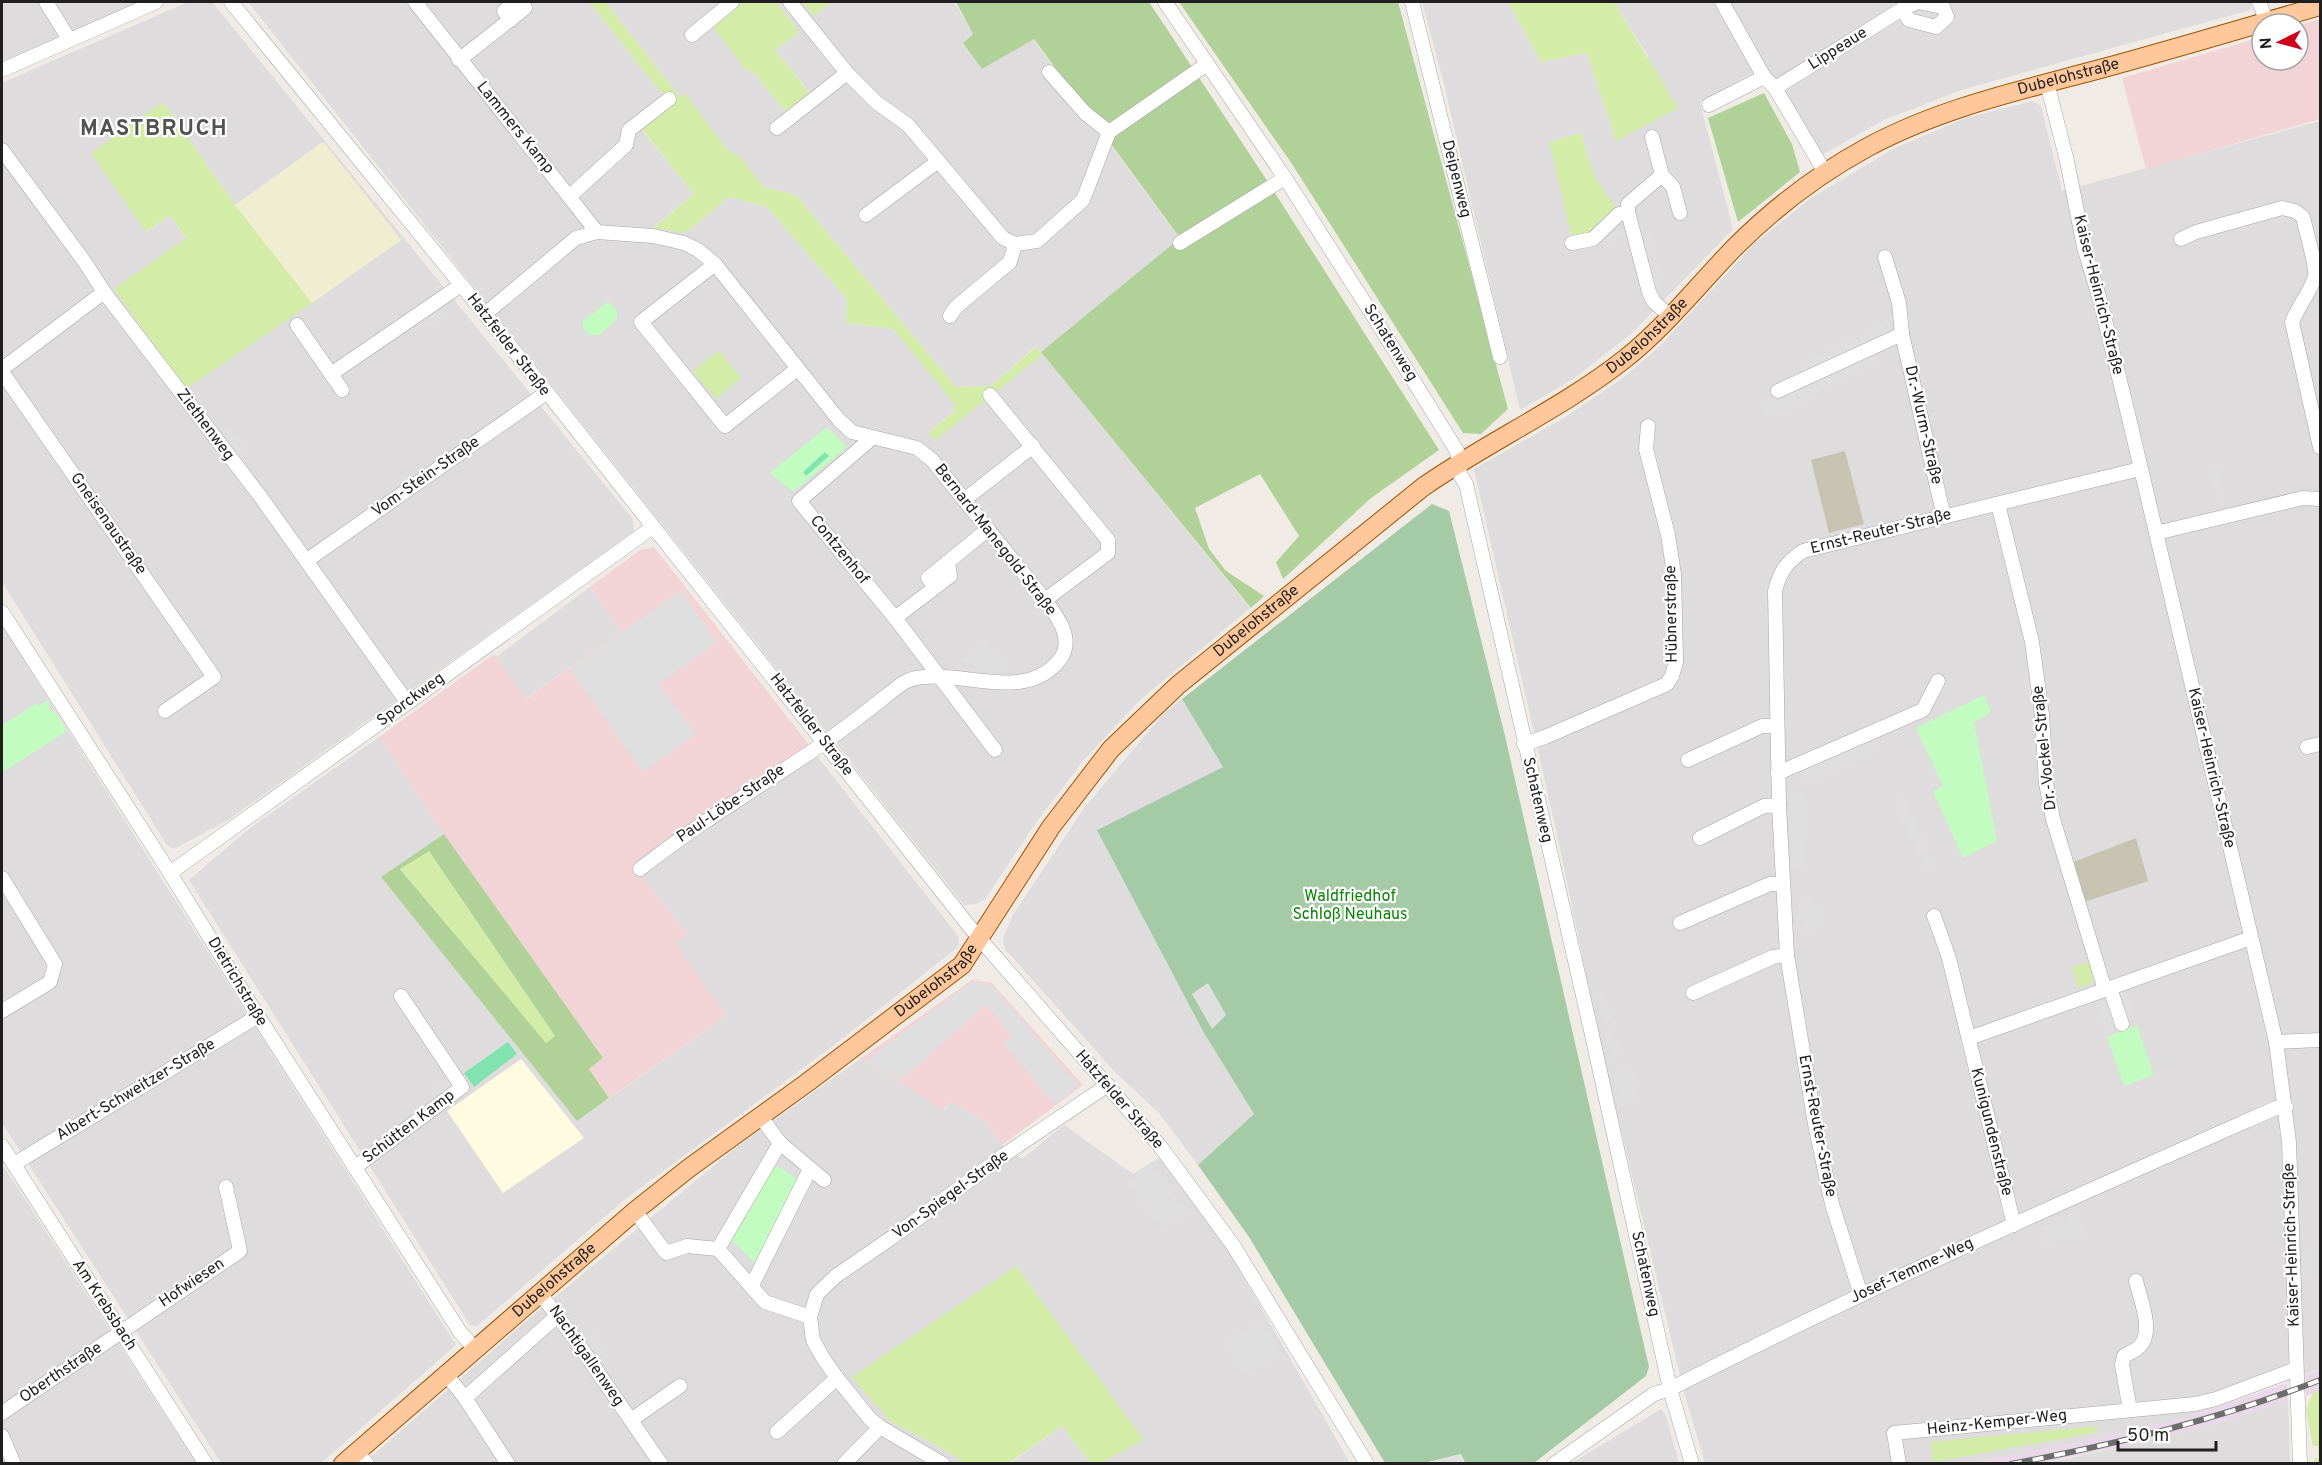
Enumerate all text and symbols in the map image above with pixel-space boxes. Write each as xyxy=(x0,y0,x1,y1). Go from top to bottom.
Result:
north arrow xyxy=(2250,12,2310,72)
street label: Lippeaue xyxy=(1805,23,1871,75)
text: N xyxy=(2257,37,2278,50)
street label: Dubelohstraße xyxy=(2015,54,2122,100)
street label: Lammers Kamp xyxy=(472,78,558,178)
district label: MASTBRUCH xyxy=(80,116,228,143)
street label: Deipenweg xyxy=(1437,138,1475,220)
street label: Kaiser-Heinrich-Straße xyxy=(2068,213,2128,377)
street label: Hatzfelder Straße xyxy=(462,290,554,400)
street label: Dubelohstraße xyxy=(1603,294,1693,379)
street label: Schatenweg xyxy=(1358,301,1422,385)
street label: Dr.-Wurm-Straße xyxy=(1900,364,1946,486)
street label: Ziethenweg xyxy=(172,385,238,465)
street label: Vom-Stein-Straße xyxy=(368,432,484,522)
street label: Bernard-Manegold-Straße xyxy=(929,460,1061,620)
street label: Gneisenaustraße xyxy=(65,469,151,579)
street label: Ernst-Reuter-Straße xyxy=(1808,505,1954,559)
street label: Contzenhof xyxy=(805,511,873,589)
street label: Hübnerstraße xyxy=(1661,565,1683,663)
street label: Dubelohstraße xyxy=(1210,581,1304,662)
street label: Sporckweg xyxy=(373,669,449,731)
street label: Hatzfelder Straße xyxy=(765,670,857,780)
street label: Dr.-Vockel-Straße xyxy=(2028,685,2062,811)
street label: Kaiser-Heinrich-Straße xyxy=(2183,686,2239,850)
street label: Schatenweg xyxy=(1517,755,1557,845)
street label: Paul-Löbe-Straße xyxy=(673,760,789,848)
park label: Waldfriedhof Schloß Neuhaus xyxy=(1292,887,1408,925)
street label: Dietrichstraße xyxy=(203,934,271,1030)
street label: Dubelohstraße xyxy=(891,941,983,1022)
street label: Albert-Schweitzer-Straße xyxy=(53,1034,219,1146)
street label: Hatzfelder Straße xyxy=(1070,1046,1168,1154)
street label: Ernst-Reuter-Straße xyxy=(1793,1053,1841,1199)
street label: Kunigundenstraße xyxy=(1965,1066,2017,1198)
street label: Schütten Kamp xyxy=(359,1086,459,1168)
street label: Von-Spiegel-Straße xyxy=(889,1146,1013,1244)
street label: Kaiser-Heinrich-Straße xyxy=(2279,1163,2305,1327)
street label: Schatenweg xyxy=(1626,1229,1664,1319)
street label: Josef-Temme-Weg xyxy=(1847,1234,1977,1308)
street label: Dubelohstraße xyxy=(509,1239,601,1322)
street label: Hofwiesen xyxy=(155,1254,229,1312)
street label: Am Krebsbach xyxy=(67,1256,141,1354)
street label: Nachtigallenweg xyxy=(544,1302,628,1410)
street label: Oberthstraße xyxy=(16,1338,106,1408)
street label: Heinz-Kemper-Weg xyxy=(1926,1406,2068,1440)
scale bar xyxy=(2118,1414,2216,1452)
text: 50 m xyxy=(2127,1425,2169,1448)

